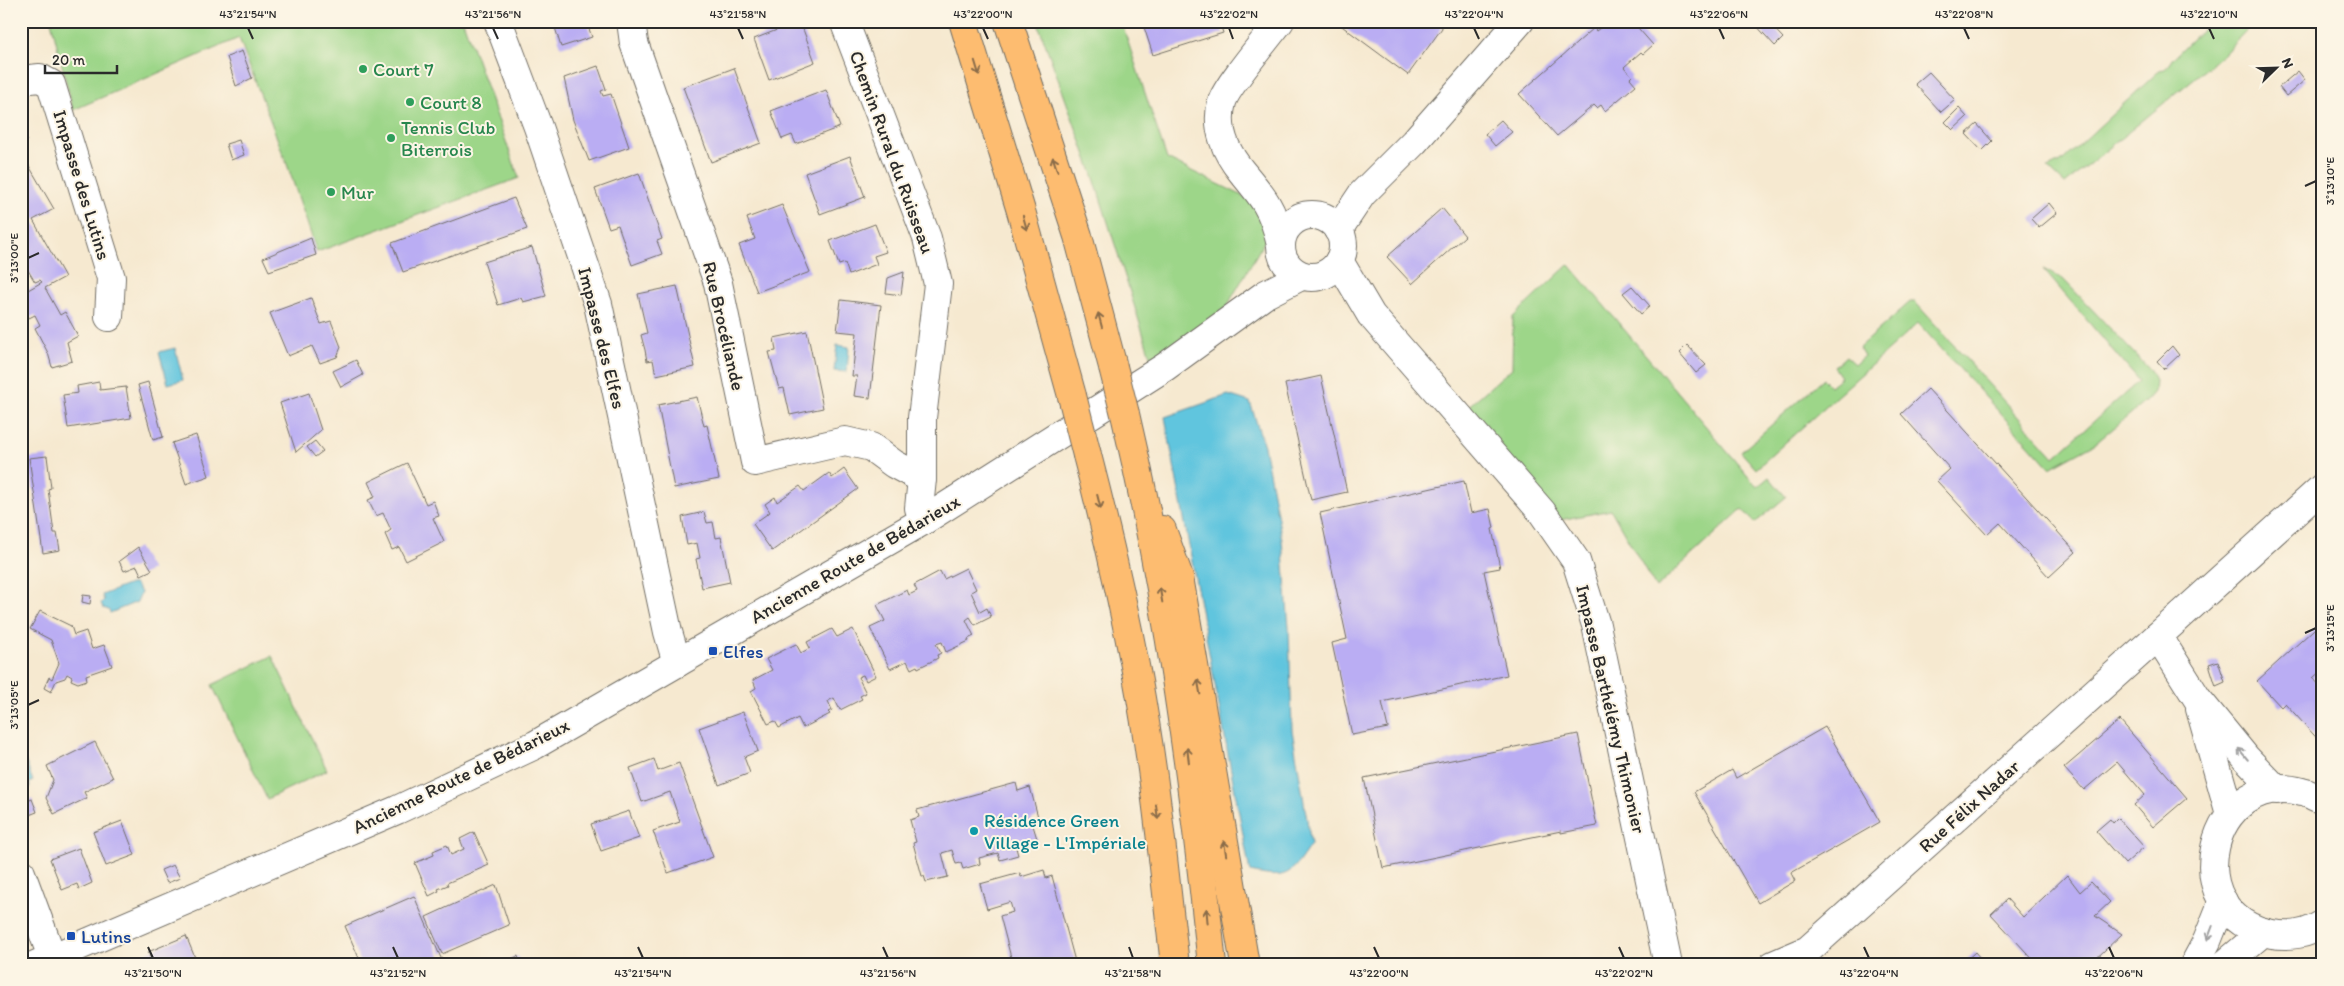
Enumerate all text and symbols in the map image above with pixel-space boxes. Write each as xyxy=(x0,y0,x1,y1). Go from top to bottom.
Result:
text: 43°21'54"N xyxy=(219,7,277,21)
text: 43°21'56"N xyxy=(465,7,521,21)
text: 43°21'58"N xyxy=(710,7,766,21)
text: 43°22'00"N xyxy=(953,7,1013,21)
text: 43°22'02"N xyxy=(1200,7,1258,21)
text: 43°22'04"N xyxy=(1444,7,1504,21)
text: 43°22'06"N xyxy=(1690,7,1748,21)
text: 43°22'08"N xyxy=(1935,7,1993,21)
text: 43°22'10"N xyxy=(2180,7,2238,21)
scale bar xyxy=(45,42,118,74)
north arrow xyxy=(2252,42,2302,92)
street label: Chemin Rural du Ruisseau xyxy=(845,47,940,257)
text: 20 m xyxy=(52,51,86,69)
text: N xyxy=(2278,55,2297,71)
place label: Court 7 xyxy=(373,58,434,81)
one-way arrow xyxy=(973,59,982,75)
marker: Court 7 xyxy=(357,63,369,75)
place label: Court 8 xyxy=(420,91,482,114)
marker: Court 8 xyxy=(404,96,416,108)
street label: Impasse des Lutins xyxy=(48,107,116,263)
place label: Tennis Club Biterrois xyxy=(401,116,496,161)
marker: Tennis Club Biterrois xyxy=(385,132,397,144)
one-way arrow xyxy=(1050,156,1059,172)
text: 3°13'10"E xyxy=(2323,156,2337,205)
place label: Mur xyxy=(341,181,374,204)
marker: Mur xyxy=(325,186,337,198)
one-way arrow xyxy=(1020,215,1030,231)
text: 3°13'00"E xyxy=(7,233,21,283)
street label: Rue Brocéliande xyxy=(698,259,750,393)
street label: Impasse des Elfes xyxy=(573,265,631,411)
one-way arrow xyxy=(1095,312,1105,328)
street label: Ancienne Route de Bédarieux xyxy=(746,489,964,628)
one-way arrow xyxy=(1095,494,1104,510)
street label: Impasse Barthélémy Thimonier xyxy=(1571,582,1651,836)
one-way arrow xyxy=(1155,587,1165,603)
text: 3°13'15"E xyxy=(2323,604,2337,652)
place label: Elfes xyxy=(723,640,764,663)
marker: Elfes xyxy=(707,645,719,657)
text: 3°13'05"E xyxy=(7,680,21,730)
one-way arrow xyxy=(1193,680,1203,696)
street label: Ancienne Route de Bédarieux xyxy=(349,713,574,839)
one-way arrow xyxy=(1183,747,1193,763)
one-way arrow xyxy=(2238,748,2249,761)
street label: Rue Félix Nadar xyxy=(1914,754,2024,857)
one-way arrow xyxy=(1152,803,1162,819)
place label: Résidence Green Village - L'Impériale xyxy=(984,809,1146,854)
marker: Résidence Green Village - L'Impériale xyxy=(968,825,980,837)
one-way arrow xyxy=(1220,840,1230,856)
one-way arrow xyxy=(1203,909,1212,925)
place label: Lutins xyxy=(81,925,132,948)
one-way arrow xyxy=(2205,925,2214,940)
marker: Lutins xyxy=(65,930,77,942)
text: 43°21'50"N xyxy=(124,966,182,980)
text: 43°21'52"N xyxy=(370,966,426,980)
text: 43°21'54"N xyxy=(614,966,672,980)
text: 43°21'56"N xyxy=(860,966,916,980)
text: 43°21'58"N xyxy=(1105,966,1161,980)
text: 43°22'00"N xyxy=(1349,966,1409,980)
text: 43°22'02"N xyxy=(1595,966,1653,980)
text: 43°22'04"N xyxy=(1839,966,1899,980)
text: 43°22'06"N xyxy=(2085,966,2143,980)

